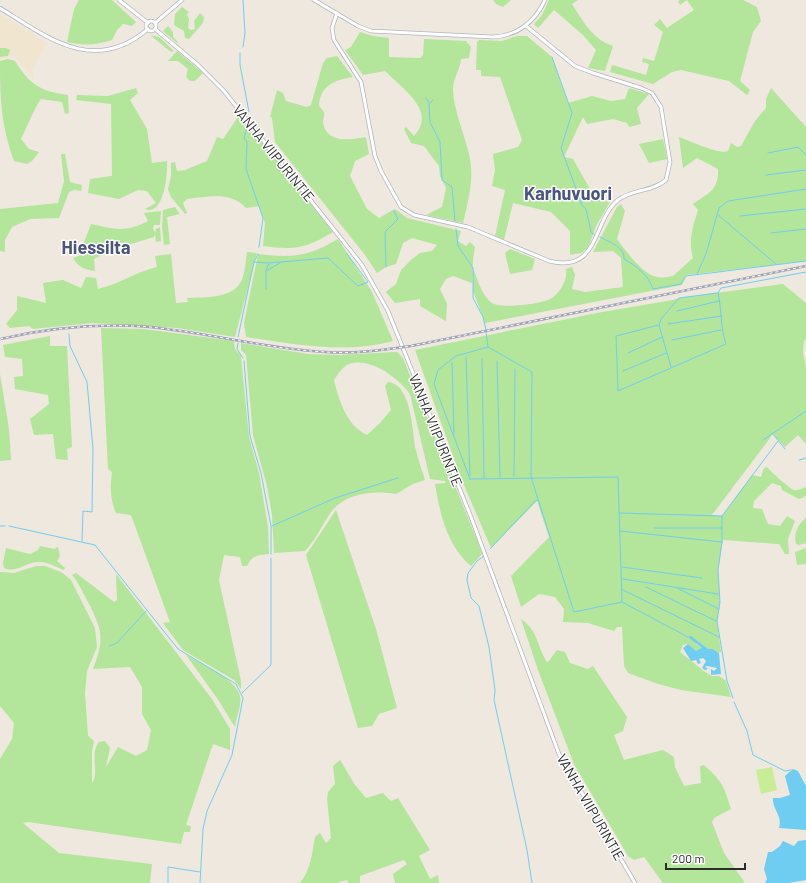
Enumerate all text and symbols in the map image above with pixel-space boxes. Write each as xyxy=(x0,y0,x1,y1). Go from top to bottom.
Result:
street label: VANHA VIIPURINTIE xyxy=(230,101,318,205)
district label: Karhuvuori xyxy=(524,182,612,204)
district label: Hiessilta xyxy=(62,236,130,258)
street label: VANHA VIIPURINTIE xyxy=(406,371,466,489)
street label: VANHA VIIPURINTIE xyxy=(554,751,628,863)
scale bar xyxy=(666,845,745,871)
text: 200 m xyxy=(672,851,704,865)

